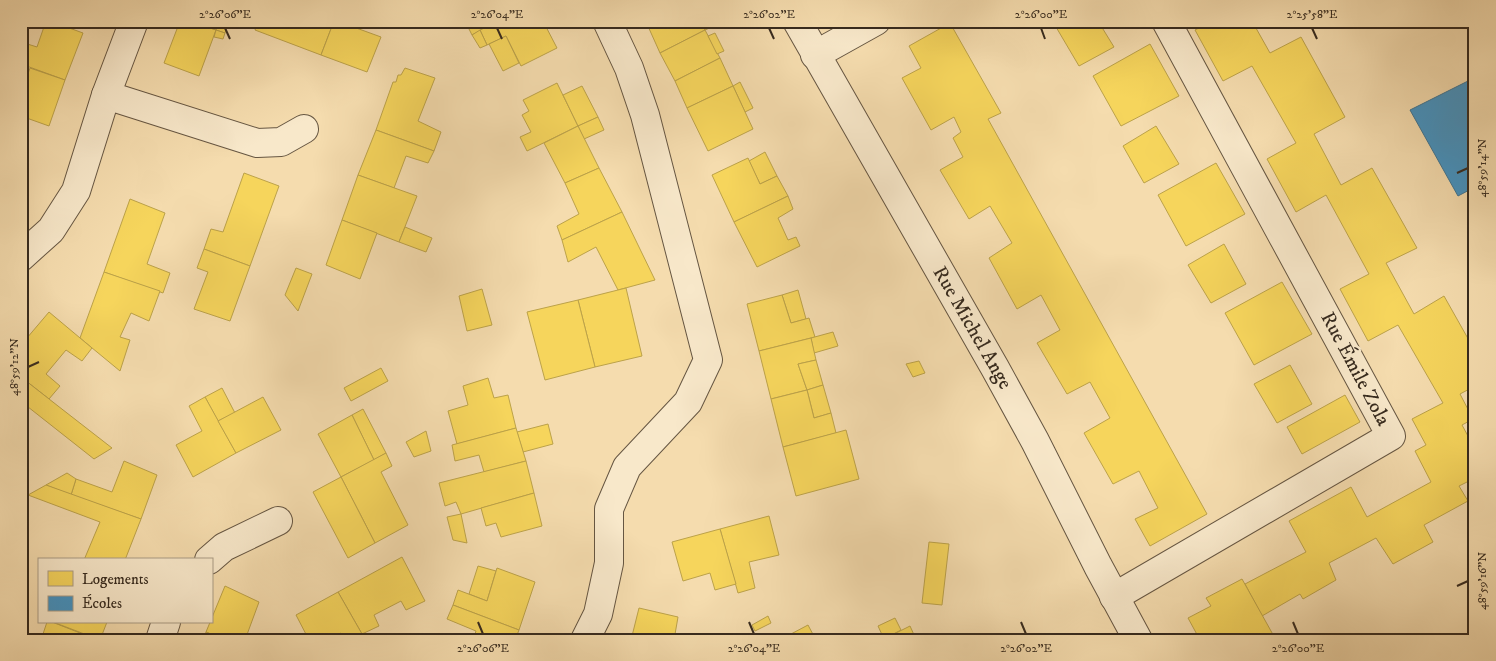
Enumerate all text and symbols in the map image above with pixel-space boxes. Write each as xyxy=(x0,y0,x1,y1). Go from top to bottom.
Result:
text: 2°26'06"E xyxy=(199,7,252,22)
text: 2°26'04"E xyxy=(471,7,524,22)
text: 2°26'02"E xyxy=(743,7,795,22)
text: 2°26'00"E xyxy=(1015,7,1068,22)
text: 2°25'58"E xyxy=(1287,7,1338,22)
text: 48°59'14"N xyxy=(1475,138,1490,197)
street label: Rue Michel Ange xyxy=(927,262,1017,394)
street label: Rue Émile Zola xyxy=(1315,308,1396,431)
text: 48°59'12"N xyxy=(7,338,22,396)
text: 48°59'16"N xyxy=(1475,552,1490,610)
legend xyxy=(38,558,212,624)
text: Logements xyxy=(82,570,149,589)
text: Écoles xyxy=(82,594,122,613)
text: 2°26'06"E xyxy=(457,641,510,656)
text: 2°26'04"E xyxy=(728,641,781,656)
text: 2°26'02"E xyxy=(1000,641,1052,656)
text: 2°26'00"E xyxy=(1272,641,1325,656)

